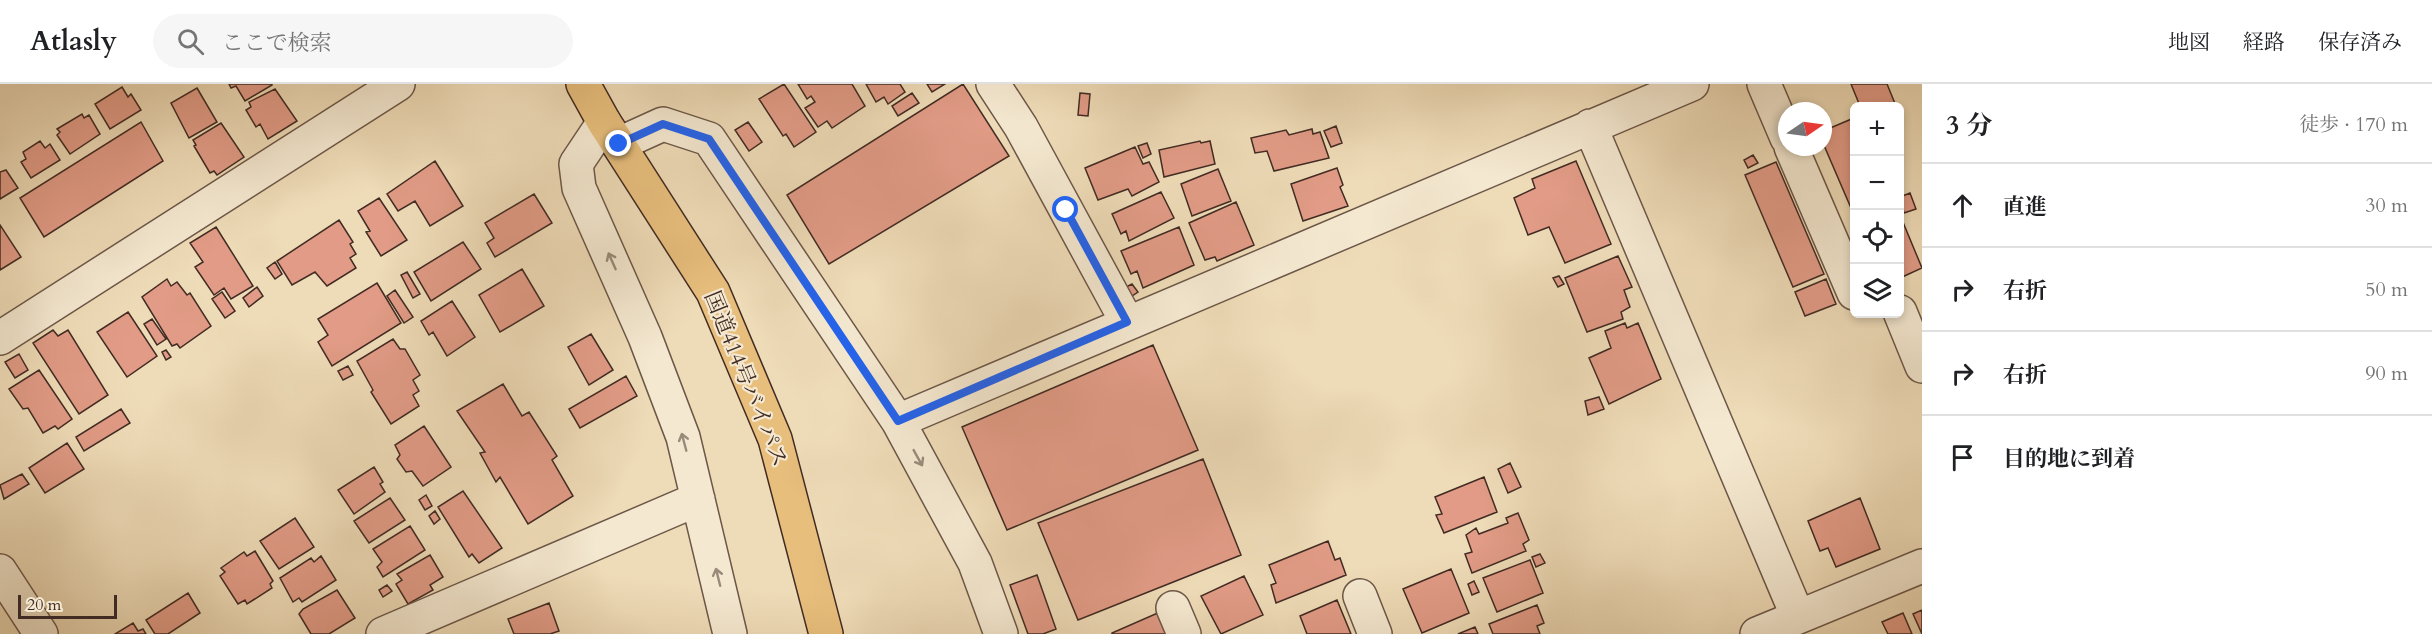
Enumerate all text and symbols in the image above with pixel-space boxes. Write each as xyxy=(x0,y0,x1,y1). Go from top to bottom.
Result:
search box xyxy=(153,14,573,68)
text: Atlasly xyxy=(30,22,117,60)
icon: search xyxy=(174,25,207,58)
text: ここで検索 xyxy=(222,28,332,58)
text: 地図 xyxy=(2168,28,2210,57)
text: 経路 xyxy=(2243,28,2285,57)
text: 保存済み xyxy=(2318,28,2402,57)
north arrow xyxy=(1778,102,1832,156)
map controls xyxy=(1850,102,1904,318)
button: + xyxy=(1850,102,1904,156)
text: 3 分 xyxy=(1946,108,1992,143)
text: 徒歩 · 170 m xyxy=(2299,111,2408,138)
route end xyxy=(605,130,631,156)
button: − xyxy=(1850,156,1904,210)
icon: ahead xyxy=(1946,189,1979,222)
text: 直進 xyxy=(2003,192,2047,222)
text: 30 m xyxy=(2365,192,2408,219)
route start xyxy=(1052,196,1078,222)
button: locate xyxy=(1850,210,1904,264)
one-way arrow xyxy=(605,253,617,271)
button: layers xyxy=(1850,264,1904,318)
icon: right xyxy=(1946,273,1979,306)
text: 右折 xyxy=(2003,276,2047,306)
text: 50 m xyxy=(2365,276,2408,303)
street label: 国道414号バイパス xyxy=(697,287,795,471)
icon: right xyxy=(1946,357,1979,390)
text: 右折 xyxy=(2003,360,2047,390)
text: 90 m xyxy=(2365,360,2408,387)
one-way arrow xyxy=(677,433,689,452)
icon: arrive xyxy=(1946,441,1979,474)
text: 目的地に到着 xyxy=(2003,444,2135,474)
one-way arrow xyxy=(913,449,924,467)
one-way arrow xyxy=(711,568,723,587)
scale bar xyxy=(18,592,117,620)
text: 20 m xyxy=(27,594,61,616)

